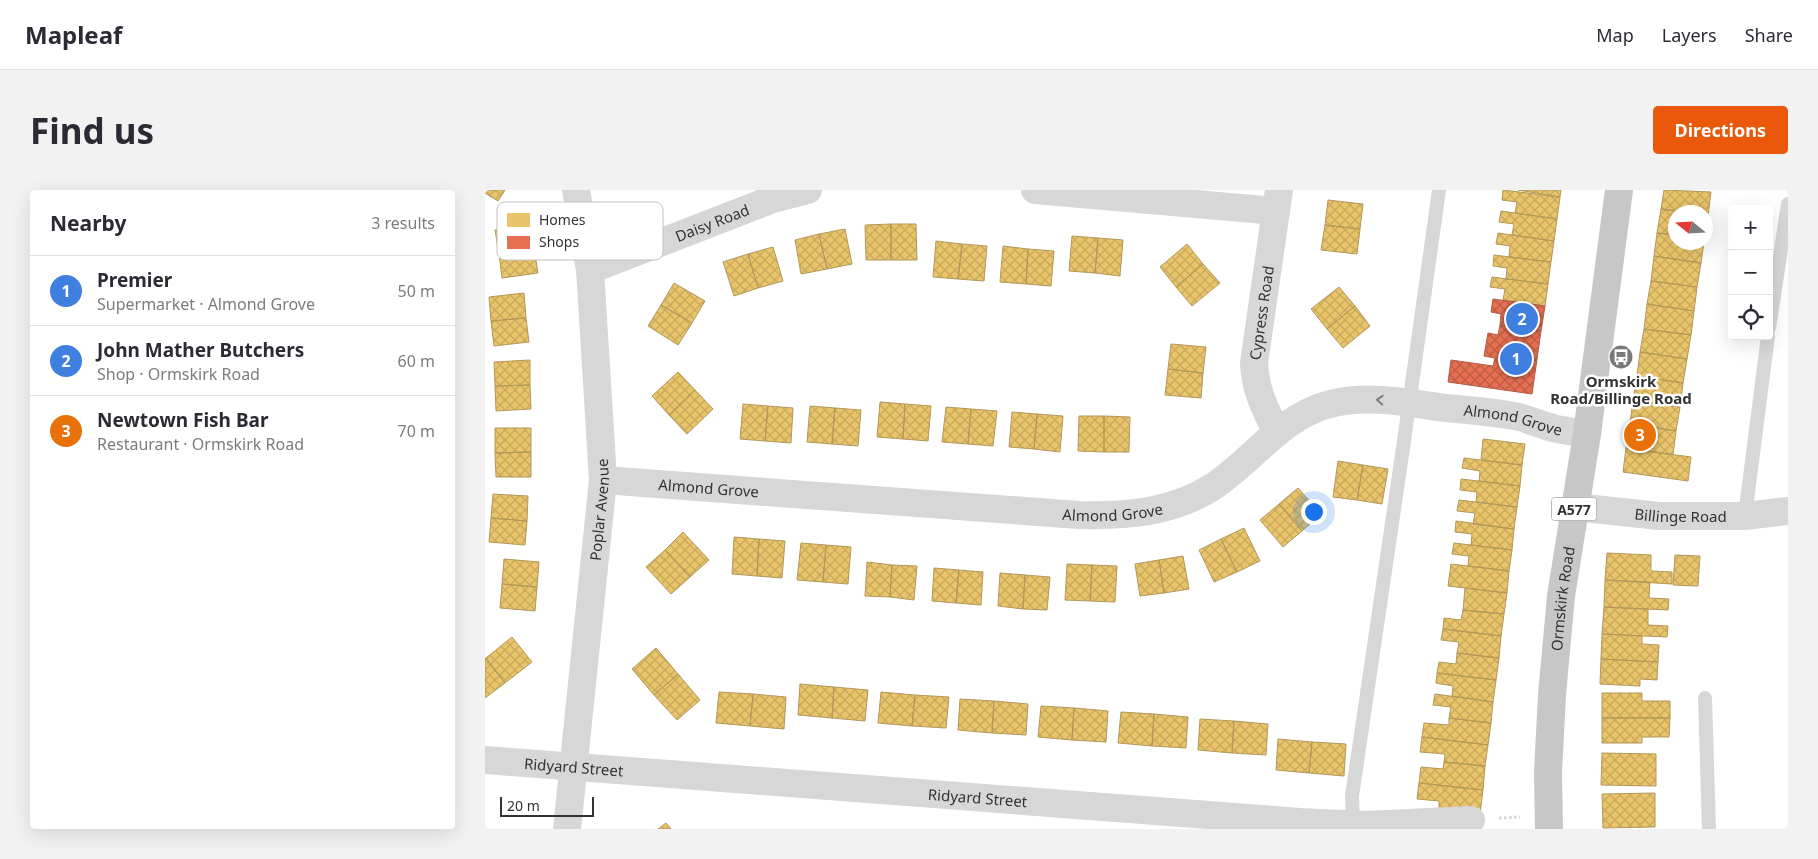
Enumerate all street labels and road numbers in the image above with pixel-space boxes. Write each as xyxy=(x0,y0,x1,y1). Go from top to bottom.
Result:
street label: Daisy Road xyxy=(672,199,752,246)
street label: Cypress Road xyxy=(1245,264,1278,361)
street label: Almond Grove xyxy=(1463,400,1564,440)
street label: Poplar Avenue xyxy=(585,458,613,562)
street label: Almond Grove xyxy=(658,474,760,501)
street label: Almond Grove xyxy=(1062,498,1165,525)
road number: A577 xyxy=(1551,498,1597,520)
street label: Billinge Road xyxy=(1633,503,1727,526)
street label: Ormskirk Road xyxy=(1546,545,1579,652)
street label: Ridyard Street xyxy=(523,753,625,781)
street label: Ridyard Street xyxy=(927,784,1029,811)

